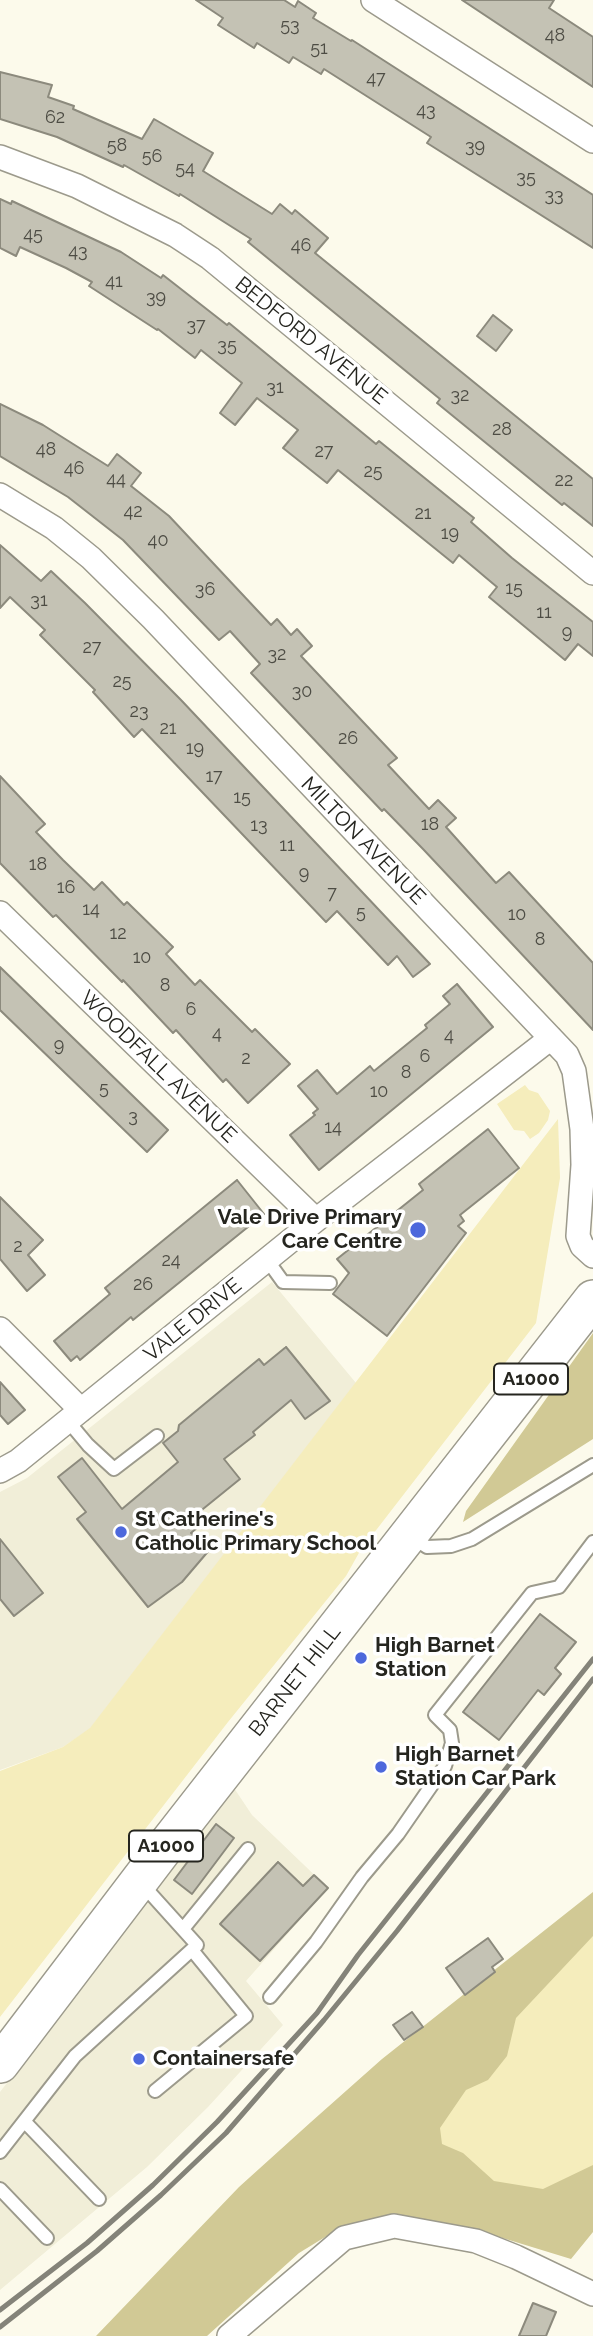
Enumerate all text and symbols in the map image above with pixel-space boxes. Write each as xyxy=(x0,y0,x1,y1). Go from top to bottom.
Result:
house number: 53 xyxy=(280,15,300,37)
house number: 48 xyxy=(545,25,565,47)
house number: 51 xyxy=(310,38,328,60)
house number: 47 xyxy=(366,68,386,90)
house number: 43 xyxy=(416,100,436,122)
house number: 62 xyxy=(45,107,65,129)
house number: 58 xyxy=(107,135,127,157)
house number: 39 xyxy=(465,136,485,158)
house number: 56 xyxy=(142,146,162,168)
house number: 54 xyxy=(175,158,195,180)
house number: 35 xyxy=(516,167,536,189)
house number: 33 xyxy=(544,185,564,207)
house number: 45 xyxy=(23,224,43,246)
house number: 46 xyxy=(291,235,311,257)
house number: 43 xyxy=(68,241,88,263)
house number: 41 xyxy=(105,271,123,293)
street label: BEDFORD AVENUE xyxy=(230,272,392,410)
house number: 39 xyxy=(146,287,166,309)
house number: 37 xyxy=(186,315,206,337)
house number: 35 xyxy=(217,335,237,357)
house number: 31 xyxy=(266,377,284,399)
house number: 32 xyxy=(451,385,469,407)
house number: 28 xyxy=(492,419,512,441)
house number: 48 xyxy=(36,439,56,461)
house number: 27 xyxy=(314,441,334,463)
house number: 46 xyxy=(64,458,84,480)
house number: 25 xyxy=(363,461,383,483)
house number: 44 xyxy=(106,469,126,491)
house number: 22 xyxy=(555,470,573,492)
house number: 42 xyxy=(123,501,143,523)
house number: 21 xyxy=(414,503,432,525)
house number: 19 xyxy=(441,523,459,545)
house number: 40 xyxy=(148,530,168,552)
house number: 15 xyxy=(505,578,523,600)
house number: 36 xyxy=(195,579,215,601)
house number: 31 xyxy=(30,590,48,612)
house number: 11 xyxy=(536,602,552,624)
house number: 9 xyxy=(562,622,572,644)
house number: 27 xyxy=(82,637,102,659)
house number: 32 xyxy=(268,644,286,666)
house number: 25 xyxy=(112,671,132,693)
house number: 30 xyxy=(292,681,312,703)
house number: 23 xyxy=(130,701,148,723)
house number: 21 xyxy=(159,718,177,740)
house number: 26 xyxy=(338,728,358,750)
house number: 19 xyxy=(186,738,204,760)
house number: 17 xyxy=(205,766,223,788)
street label: MILTON AVENUE xyxy=(296,772,430,910)
house number: 15 xyxy=(233,787,251,809)
house number: 18 xyxy=(421,814,439,836)
house number: 13 xyxy=(250,815,268,837)
house number: 11 xyxy=(279,835,295,857)
house number: 18 xyxy=(29,854,47,876)
house number: 9 xyxy=(299,863,309,885)
house number: 16 xyxy=(57,877,75,899)
house number: 7 xyxy=(327,883,337,905)
house number: 14 xyxy=(82,899,100,921)
house number: 5 xyxy=(356,902,366,924)
house number: 10 xyxy=(508,904,526,926)
house number: 12 xyxy=(109,923,127,945)
house number: 8 xyxy=(535,929,545,951)
house number: 10 xyxy=(133,947,151,969)
house number: 8 xyxy=(160,975,170,997)
street label: WOODFALL AVENUE xyxy=(74,986,242,1148)
house number: 6 xyxy=(186,999,196,1021)
house number: 4 xyxy=(212,1023,222,1045)
house number: 4 xyxy=(444,1025,454,1047)
house number: 9 xyxy=(54,1035,64,1057)
house number: 6 xyxy=(420,1046,430,1068)
house number: 2 xyxy=(241,1048,251,1070)
house number: 8 xyxy=(401,1062,411,1084)
house number: 5 xyxy=(99,1078,109,1100)
house number: 10 xyxy=(370,1081,388,1103)
house number: 3 xyxy=(128,1106,138,1128)
house number: 14 xyxy=(324,1117,342,1139)
place label: Vale Drive Primary Care Centre xyxy=(218,1205,402,1255)
marker: Vale Drive Primary Care Centre xyxy=(408,1220,428,1240)
house number: 2 xyxy=(13,1236,23,1258)
house number: 24 xyxy=(161,1250,181,1272)
street label: VALE DRIVE xyxy=(139,1273,247,1367)
house number: 26 xyxy=(133,1274,153,1296)
road number: A1000 xyxy=(494,1364,568,1394)
place label: St Catherine's Catholic Primary School xyxy=(135,1507,376,1557)
marker: St Catherine's Catholic Primary School xyxy=(113,1524,129,1540)
street label: BARNET HILL xyxy=(244,1620,346,1742)
place label: High Barnet Station xyxy=(375,1633,495,1683)
marker: High Barnet Station xyxy=(353,1650,369,1666)
place label: High Barnet Station Car Park xyxy=(395,1742,556,1792)
marker: High Barnet Station Car Park xyxy=(373,1759,389,1775)
road number: A1000 xyxy=(129,1830,203,1862)
place label: Containersafe xyxy=(153,2046,294,2072)
marker: Containersafe xyxy=(131,2051,147,2067)

